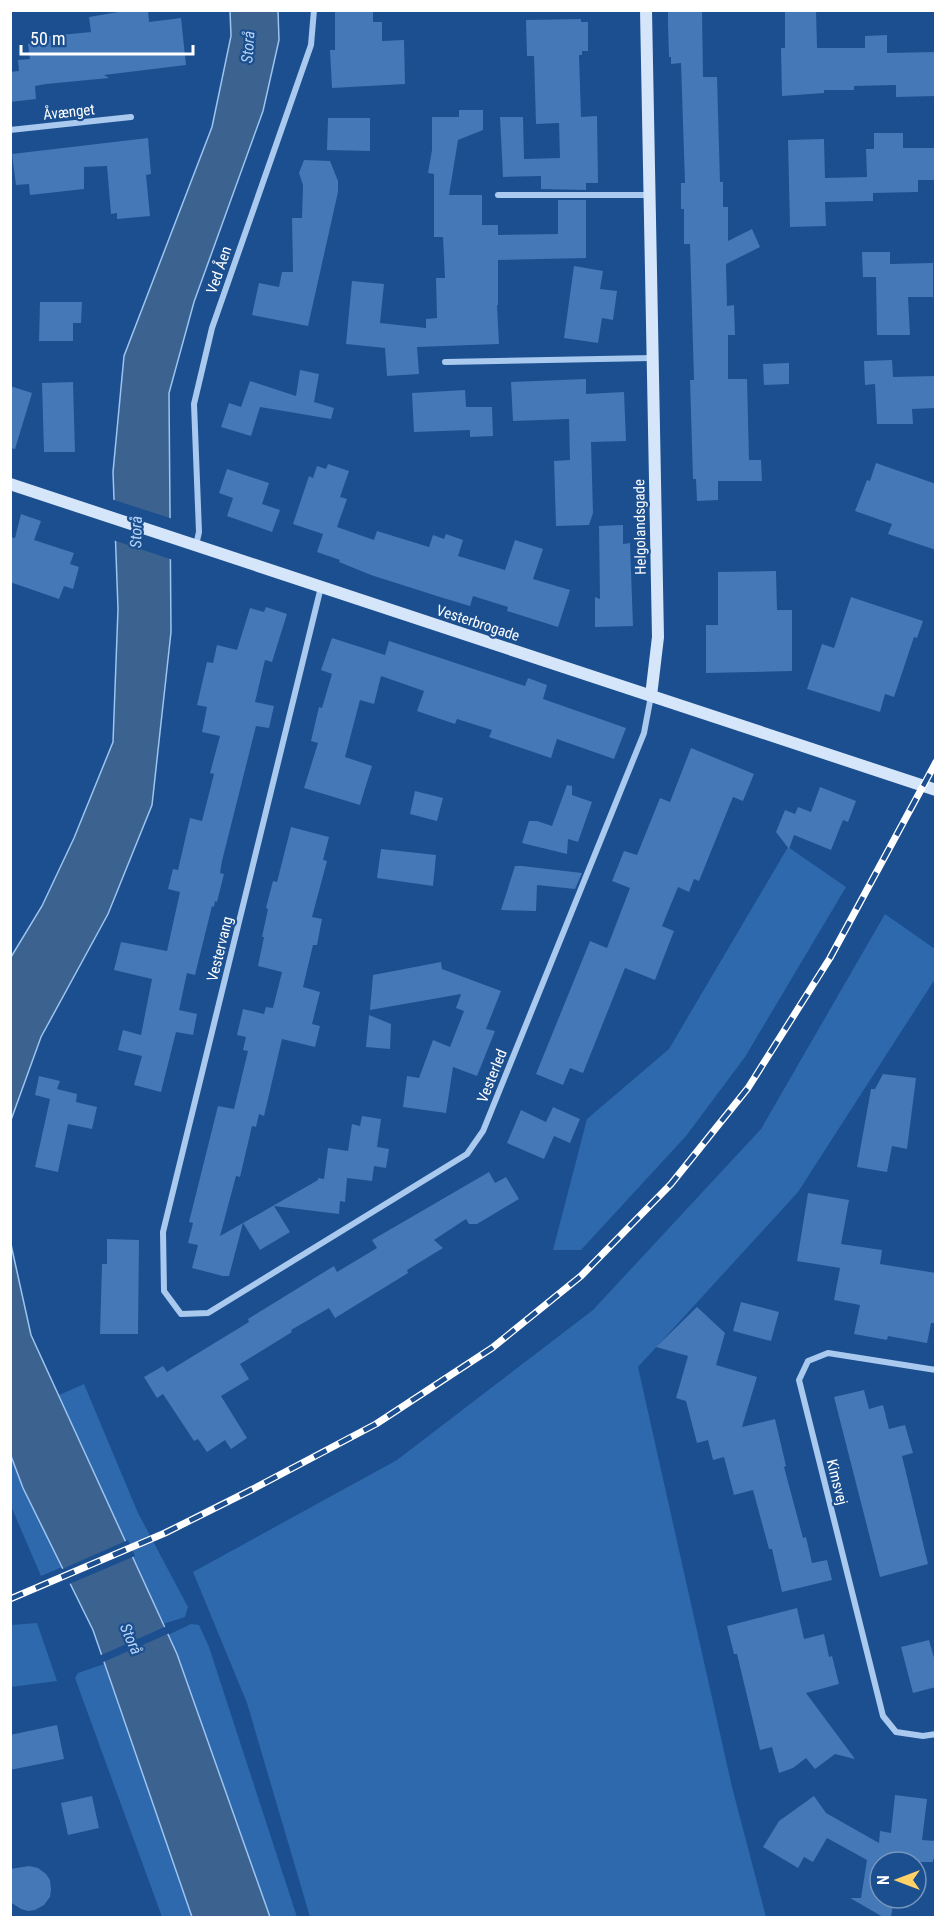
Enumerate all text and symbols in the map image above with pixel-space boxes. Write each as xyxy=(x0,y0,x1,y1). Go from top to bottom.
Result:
scale bar xyxy=(21,18,194,56)
text: 50 m xyxy=(30,28,65,49)
water label: Storå xyxy=(237,30,259,64)
street label: Åvænget xyxy=(42,100,96,124)
street label: Ved Åen xyxy=(203,244,235,296)
street label: Helgolandsgade xyxy=(630,479,650,575)
water label: Storå xyxy=(126,516,146,548)
street label: Vesterbrogade xyxy=(434,601,522,645)
street label: Vestervang xyxy=(203,915,237,983)
street label: Vesterled xyxy=(473,1047,511,1105)
street label: Kimsvej xyxy=(823,1457,851,1507)
water label: Storå xyxy=(116,1620,146,1658)
north arrow xyxy=(868,1850,928,1910)
text: N xyxy=(874,1875,893,1885)

